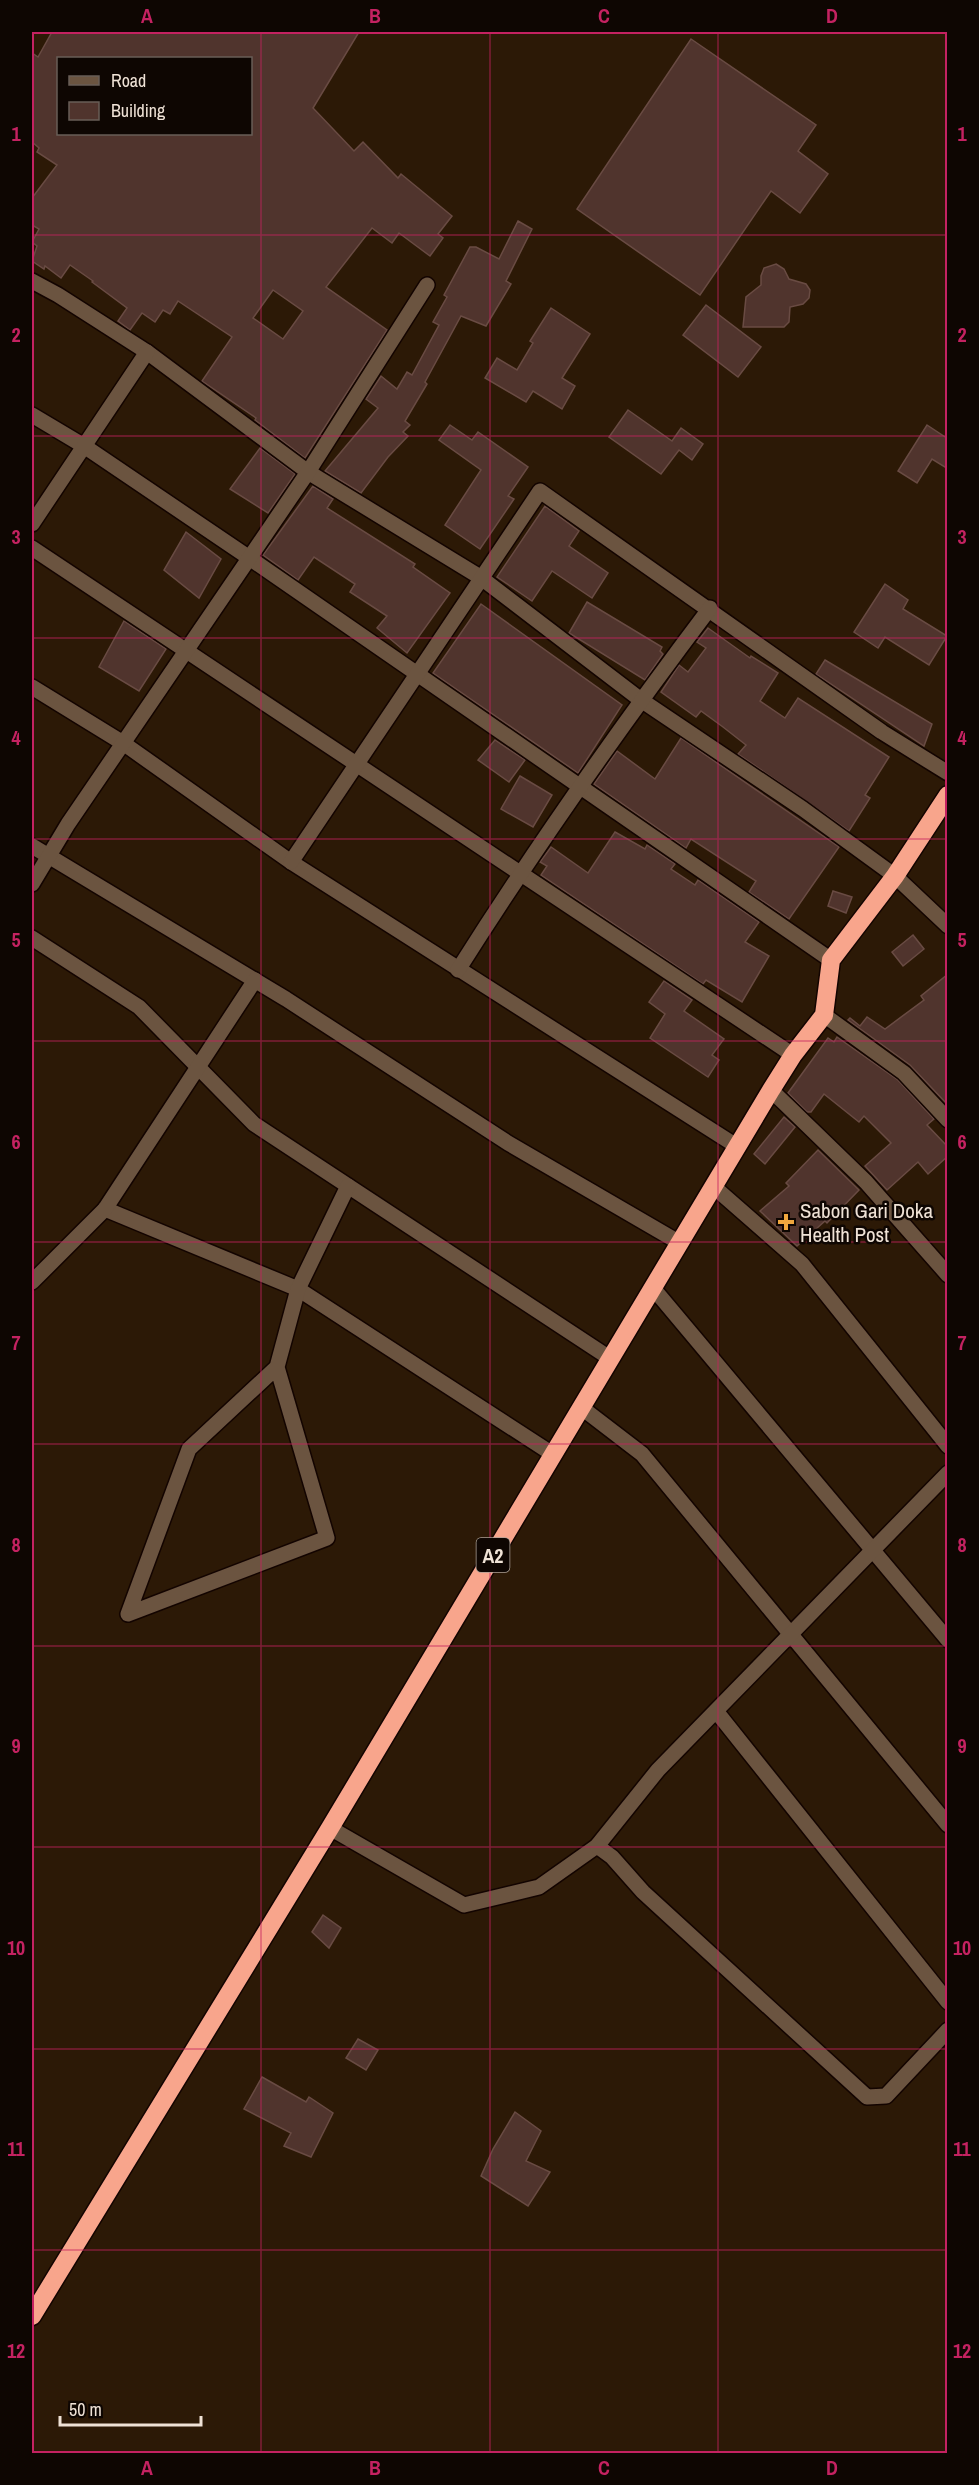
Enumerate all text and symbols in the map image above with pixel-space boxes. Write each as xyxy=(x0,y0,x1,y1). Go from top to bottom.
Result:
text: A xyxy=(141,2,153,29)
text: B xyxy=(369,2,381,29)
text: C xyxy=(598,2,610,29)
text: D xyxy=(826,2,838,29)
legend xyxy=(57,57,252,135)
text: Road xyxy=(111,68,146,93)
text: Building xyxy=(111,98,166,123)
text: 1 xyxy=(11,120,21,147)
text: 1 xyxy=(957,120,967,147)
text: 2 xyxy=(11,321,21,348)
text: 2 xyxy=(957,321,967,348)
text: 3 xyxy=(11,523,21,550)
text: 3 xyxy=(957,523,967,550)
text: 4 xyxy=(11,724,21,751)
text: 4 xyxy=(957,724,967,751)
text: 5 xyxy=(11,926,21,953)
text: 5 xyxy=(957,926,967,953)
text: 6 xyxy=(11,1128,21,1155)
text: 6 xyxy=(957,1128,967,1155)
place label: Sabon Gari Doka Health Post xyxy=(800,1196,933,1249)
marker: Sabon Gari Doka Health Post xyxy=(777,1213,795,1231)
text: 7 xyxy=(11,1329,21,1356)
text: 7 xyxy=(957,1329,967,1356)
text: 8 xyxy=(11,1531,21,1558)
text: 8 xyxy=(957,1531,967,1558)
road number: A2 xyxy=(476,1538,510,1572)
text: 9 xyxy=(11,1732,21,1759)
text: 9 xyxy=(957,1732,967,1759)
text: 10 xyxy=(7,1934,25,1961)
text: 10 xyxy=(953,1934,971,1961)
text: 11 xyxy=(7,2135,26,2162)
text: 11 xyxy=(953,2135,972,2162)
text: 12 xyxy=(7,2337,25,2364)
text: 12 xyxy=(953,2337,971,2364)
scale bar xyxy=(60,2389,201,2427)
text: 50 m xyxy=(69,2397,102,2422)
text: A xyxy=(141,2454,153,2481)
text: B xyxy=(369,2454,381,2481)
text: C xyxy=(598,2454,610,2481)
text: D xyxy=(826,2454,838,2481)

